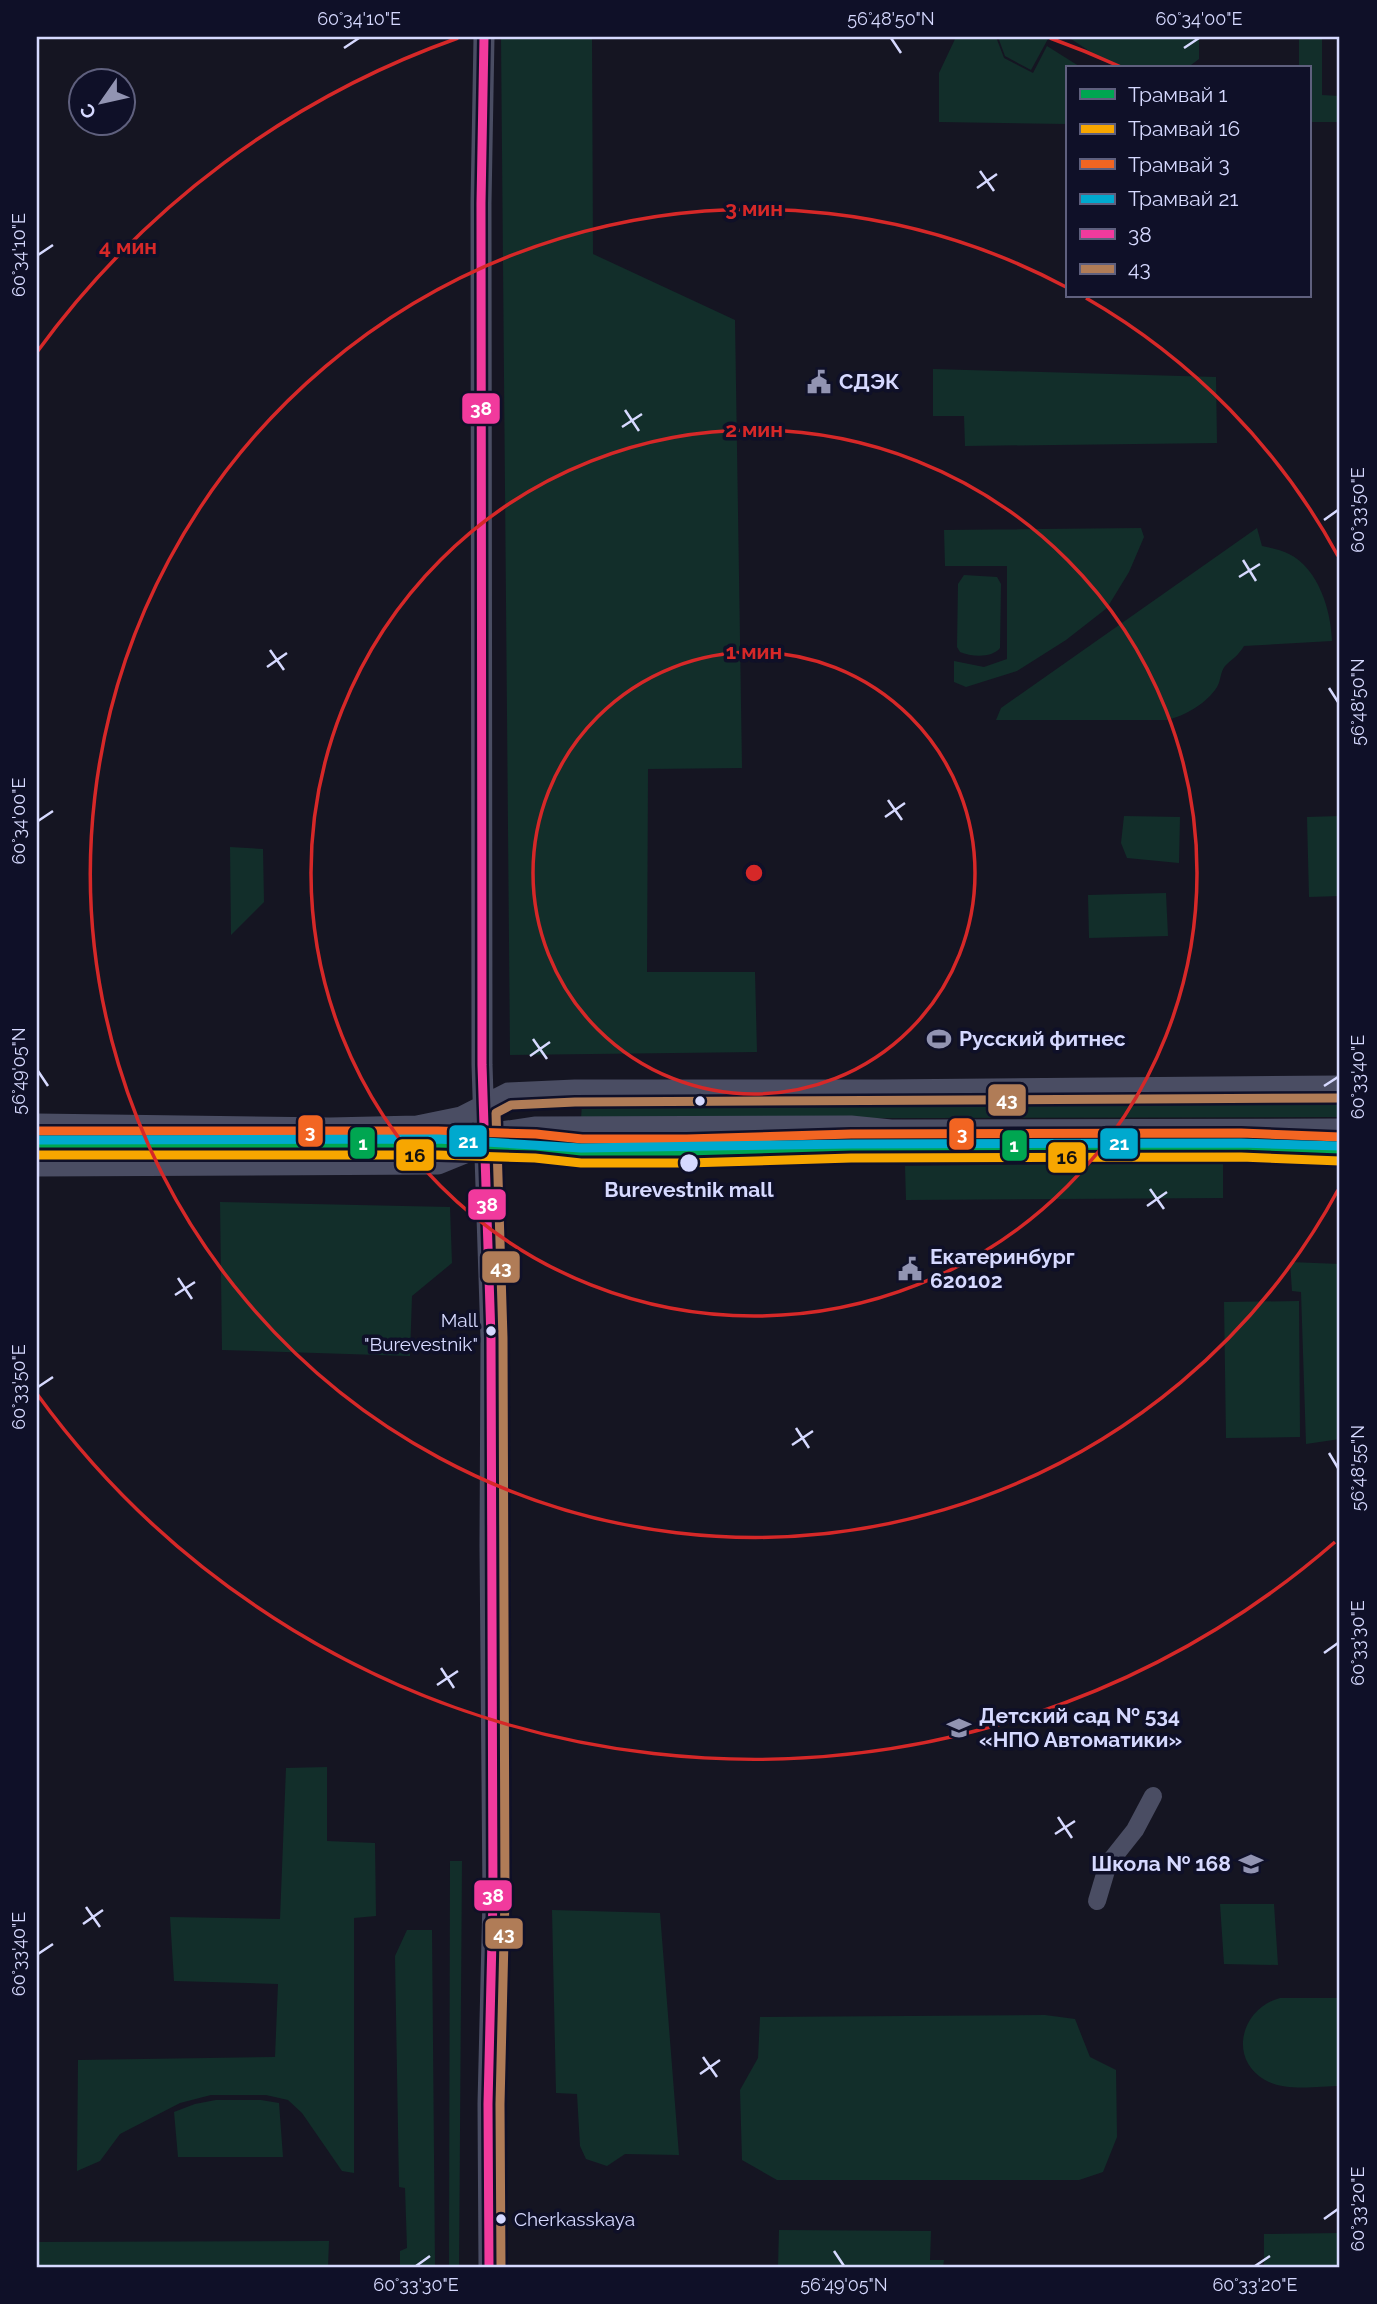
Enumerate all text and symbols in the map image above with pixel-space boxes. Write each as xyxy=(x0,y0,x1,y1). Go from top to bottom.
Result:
text: 60°34'10"E xyxy=(317,8,401,29)
text: 56°48'50"N xyxy=(847,8,935,29)
text: 60°34'00"E xyxy=(1156,8,1243,29)
north arrow xyxy=(66,66,136,136)
legend xyxy=(1066,66,1310,298)
text: Трамвай 1 xyxy=(1128,82,1228,107)
text: С xyxy=(75,100,101,123)
text: Трамвай 16 xyxy=(1128,116,1240,141)
text: Трамвай 3 xyxy=(1128,152,1230,177)
text: Трамвай 21 xyxy=(1128,186,1239,211)
text: 3 мин xyxy=(725,196,783,221)
text: 60°34'10"E xyxy=(8,213,29,297)
text: 38 xyxy=(1128,222,1152,247)
text: 4 мин xyxy=(99,234,157,259)
text: 43 xyxy=(1128,256,1151,281)
public building icon: СДЭК xyxy=(805,368,833,396)
place label: СДЭК xyxy=(839,369,900,394)
line badge: 38 xyxy=(461,392,501,425)
text: 38 xyxy=(470,397,492,419)
text: 2 мин xyxy=(725,417,783,442)
text: 60°33'50"E xyxy=(1347,467,1368,553)
text: 1 мин xyxy=(726,639,782,664)
text: 56°48'50"N xyxy=(1347,658,1368,746)
text: 60°34'00"E xyxy=(8,777,29,864)
centre of rings xyxy=(742,861,766,885)
sports icon: Русский фитнес xyxy=(925,1025,953,1053)
place label: Русский фитнес xyxy=(959,1026,1126,1051)
text: 56°49'05"N xyxy=(8,1027,29,1115)
text: 60°33'40"E xyxy=(1347,1035,1368,1119)
line badge: 43 xyxy=(987,1083,1027,1117)
text: 43 xyxy=(996,1088,1018,1110)
unlabelled marker xyxy=(693,1094,707,1108)
line badge: 3 xyxy=(297,1114,324,1148)
line badge: 3 xyxy=(948,1117,975,1151)
text: 3 xyxy=(305,1120,315,1142)
text: 3 xyxy=(957,1122,967,1144)
line badge: 21 xyxy=(448,1124,488,1158)
line badge: 1 xyxy=(349,1126,376,1160)
line badge: 21 xyxy=(1099,1127,1139,1160)
line badge: 1 xyxy=(1001,1129,1028,1162)
text: 21 xyxy=(458,1130,478,1152)
text: 1 xyxy=(358,1132,368,1154)
text: 21 xyxy=(1109,1132,1129,1154)
text: 1 xyxy=(1009,1134,1019,1156)
line badge: 16 xyxy=(395,1138,435,1172)
line badge: 16 xyxy=(1047,1141,1087,1174)
text: 16 xyxy=(405,1144,425,1166)
text: 16 xyxy=(1057,1146,1077,1168)
marker: Burevestnik mall xyxy=(678,1152,700,1174)
place label: Burevestnik mall xyxy=(604,1177,774,1202)
line badge: 38 xyxy=(467,1188,507,1221)
text: 38 xyxy=(476,1193,498,1215)
place label: Екатеринбург 620102 xyxy=(930,1244,1075,1293)
line badge: 43 xyxy=(481,1250,521,1284)
public building icon: Екатеринбург 620102 xyxy=(896,1255,924,1283)
text: 43 xyxy=(490,1256,512,1278)
place label: Mall "Burevestnik" xyxy=(364,1309,479,1355)
marker: Mall "Burevestnik" xyxy=(484,1324,498,1338)
text: 60°33'50"E xyxy=(8,1344,29,1430)
text: 56°48'55"N xyxy=(1347,1425,1368,1511)
text: 60°33'30"E xyxy=(1347,1600,1368,1686)
place label: Детский сад № 534 «НПО Автоматики» xyxy=(979,1703,1182,1752)
school or university icon: Детский сад № 534 «НПО Автоматики» xyxy=(945,1714,973,1742)
school or university icon: Школа № 168 xyxy=(1237,1850,1265,1878)
place label: Школа № 168 xyxy=(1091,1851,1231,1876)
line badge: 38 xyxy=(473,1879,513,1912)
text: 38 xyxy=(482,1884,504,1906)
text: 60°33'40"E xyxy=(8,1912,29,1996)
line badge: 43 xyxy=(484,1917,524,1950)
text: 43 xyxy=(493,1922,515,1944)
text: 60°33'20"E xyxy=(1347,2166,1368,2252)
place label: Cherkasskaya xyxy=(514,2208,635,2230)
marker: Cherkasskaya xyxy=(494,2212,508,2226)
text: 60°33'30"E xyxy=(373,2274,459,2295)
text: 56°49'05"N xyxy=(800,2274,888,2295)
text: 60°33'20"E xyxy=(1212,2274,1298,2295)

